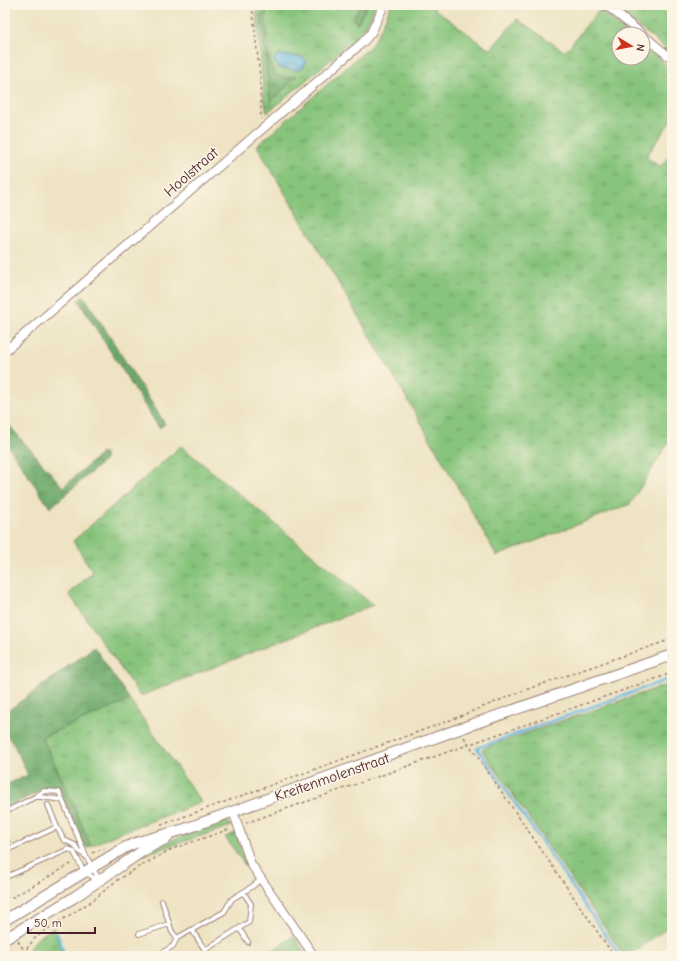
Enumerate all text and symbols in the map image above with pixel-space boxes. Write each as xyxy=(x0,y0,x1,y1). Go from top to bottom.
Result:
north arrow xyxy=(611,26,651,66)
text: N xyxy=(633,43,647,52)
street label: Hoolstraat xyxy=(160,143,222,200)
street label: Kreitenmolenstraat xyxy=(272,749,392,805)
scale bar xyxy=(28,909,95,935)
text: 50 m xyxy=(34,916,62,930)

